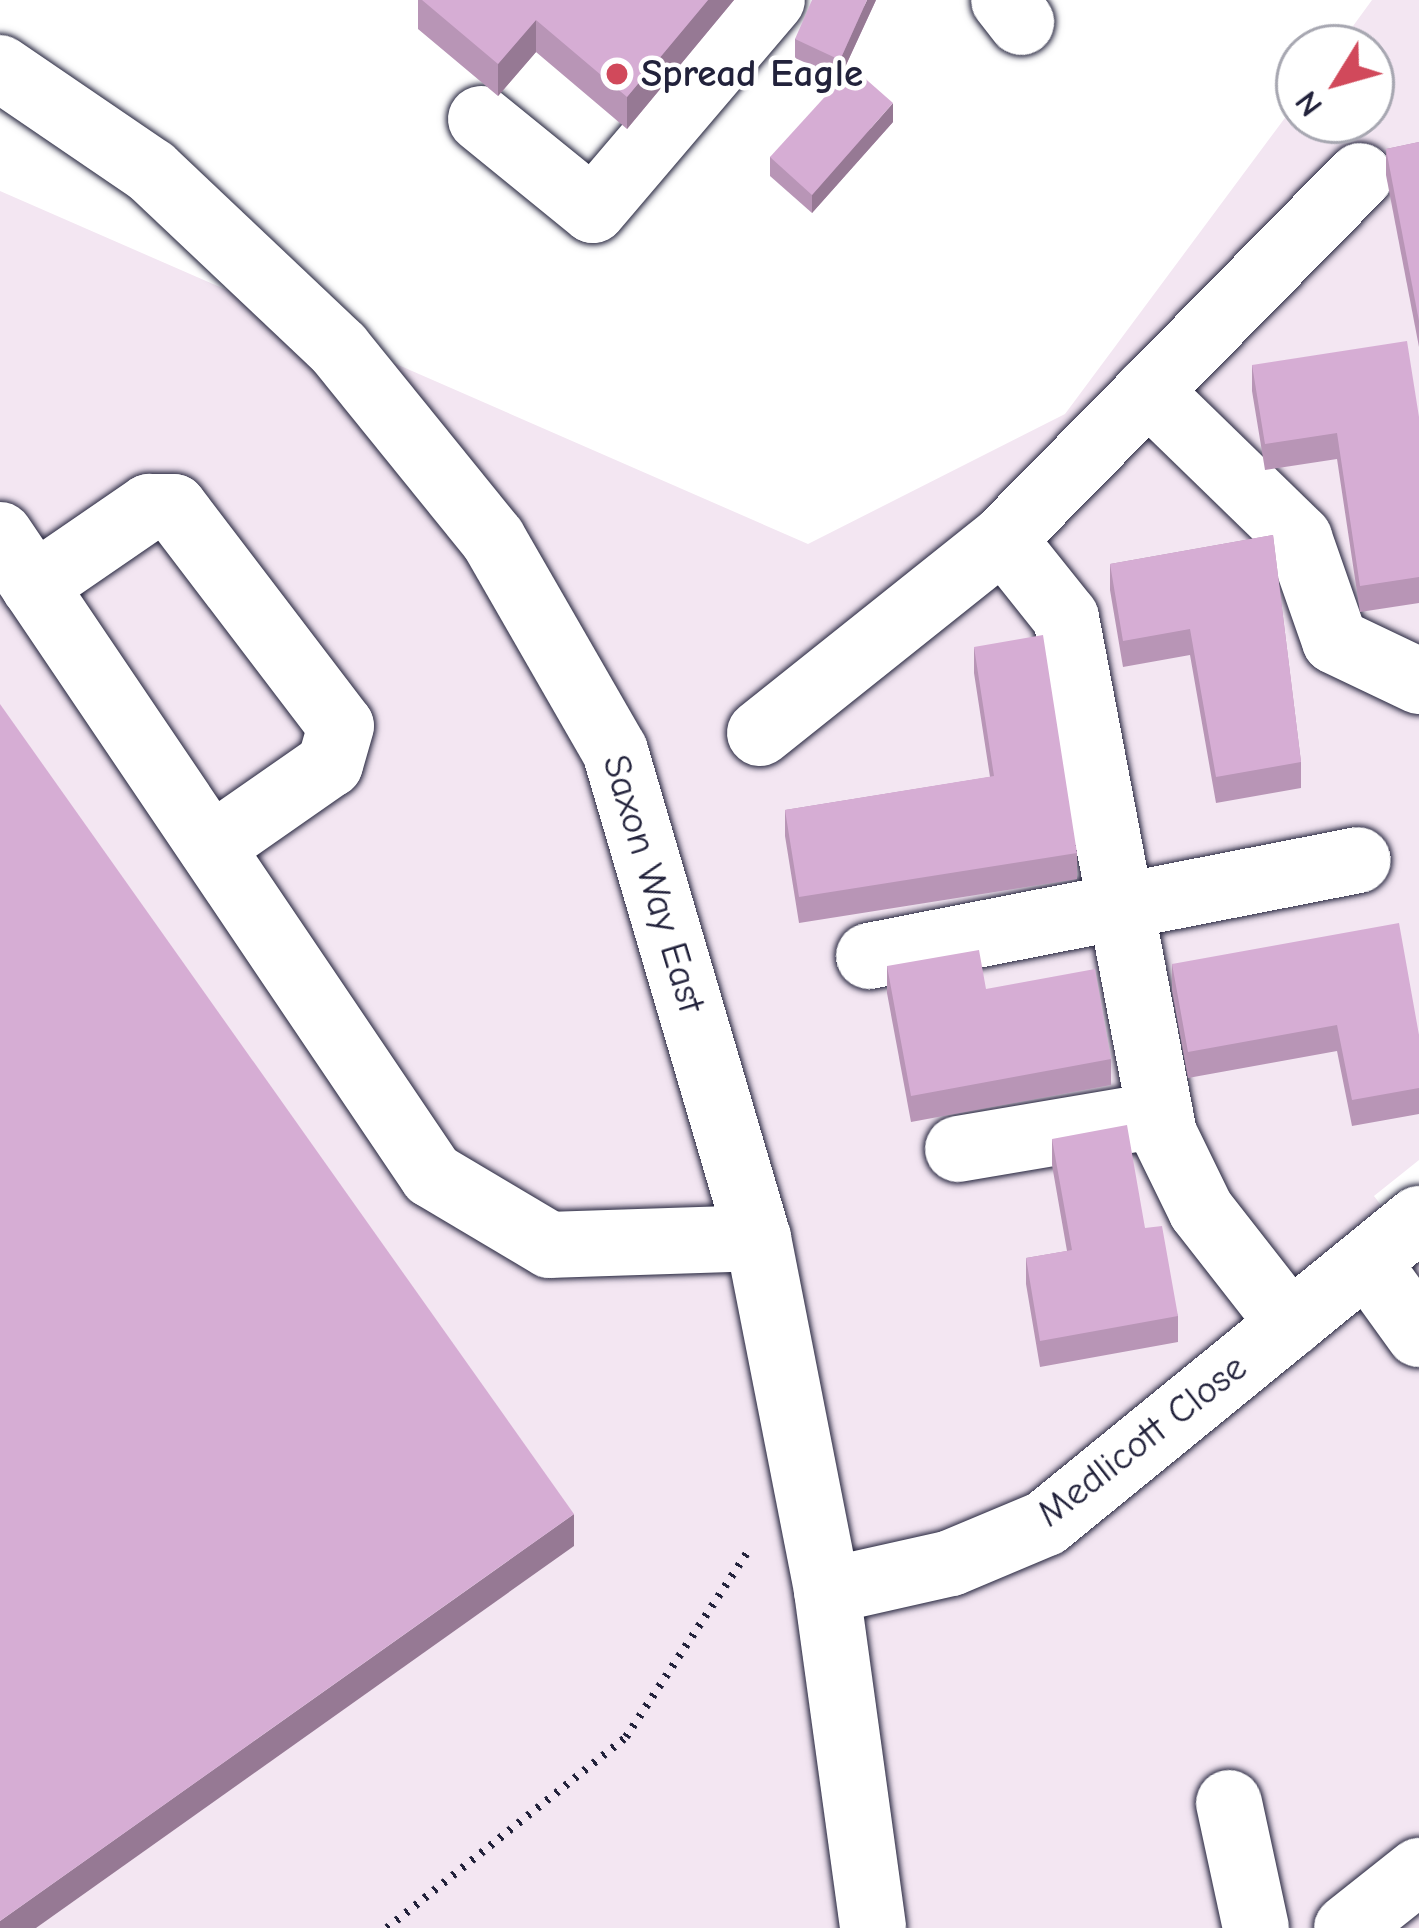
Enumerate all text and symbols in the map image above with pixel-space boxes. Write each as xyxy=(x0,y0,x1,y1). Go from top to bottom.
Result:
north arrow xyxy=(1275,24,1395,144)
place label: Spread Eagle xyxy=(641,51,863,97)
marker: Spread Eagle xyxy=(604,61,630,87)
text: N xyxy=(1287,84,1330,124)
street label: Saxon Way East xyxy=(592,749,714,1019)
street label: Medlicott Close xyxy=(1028,1345,1256,1537)

